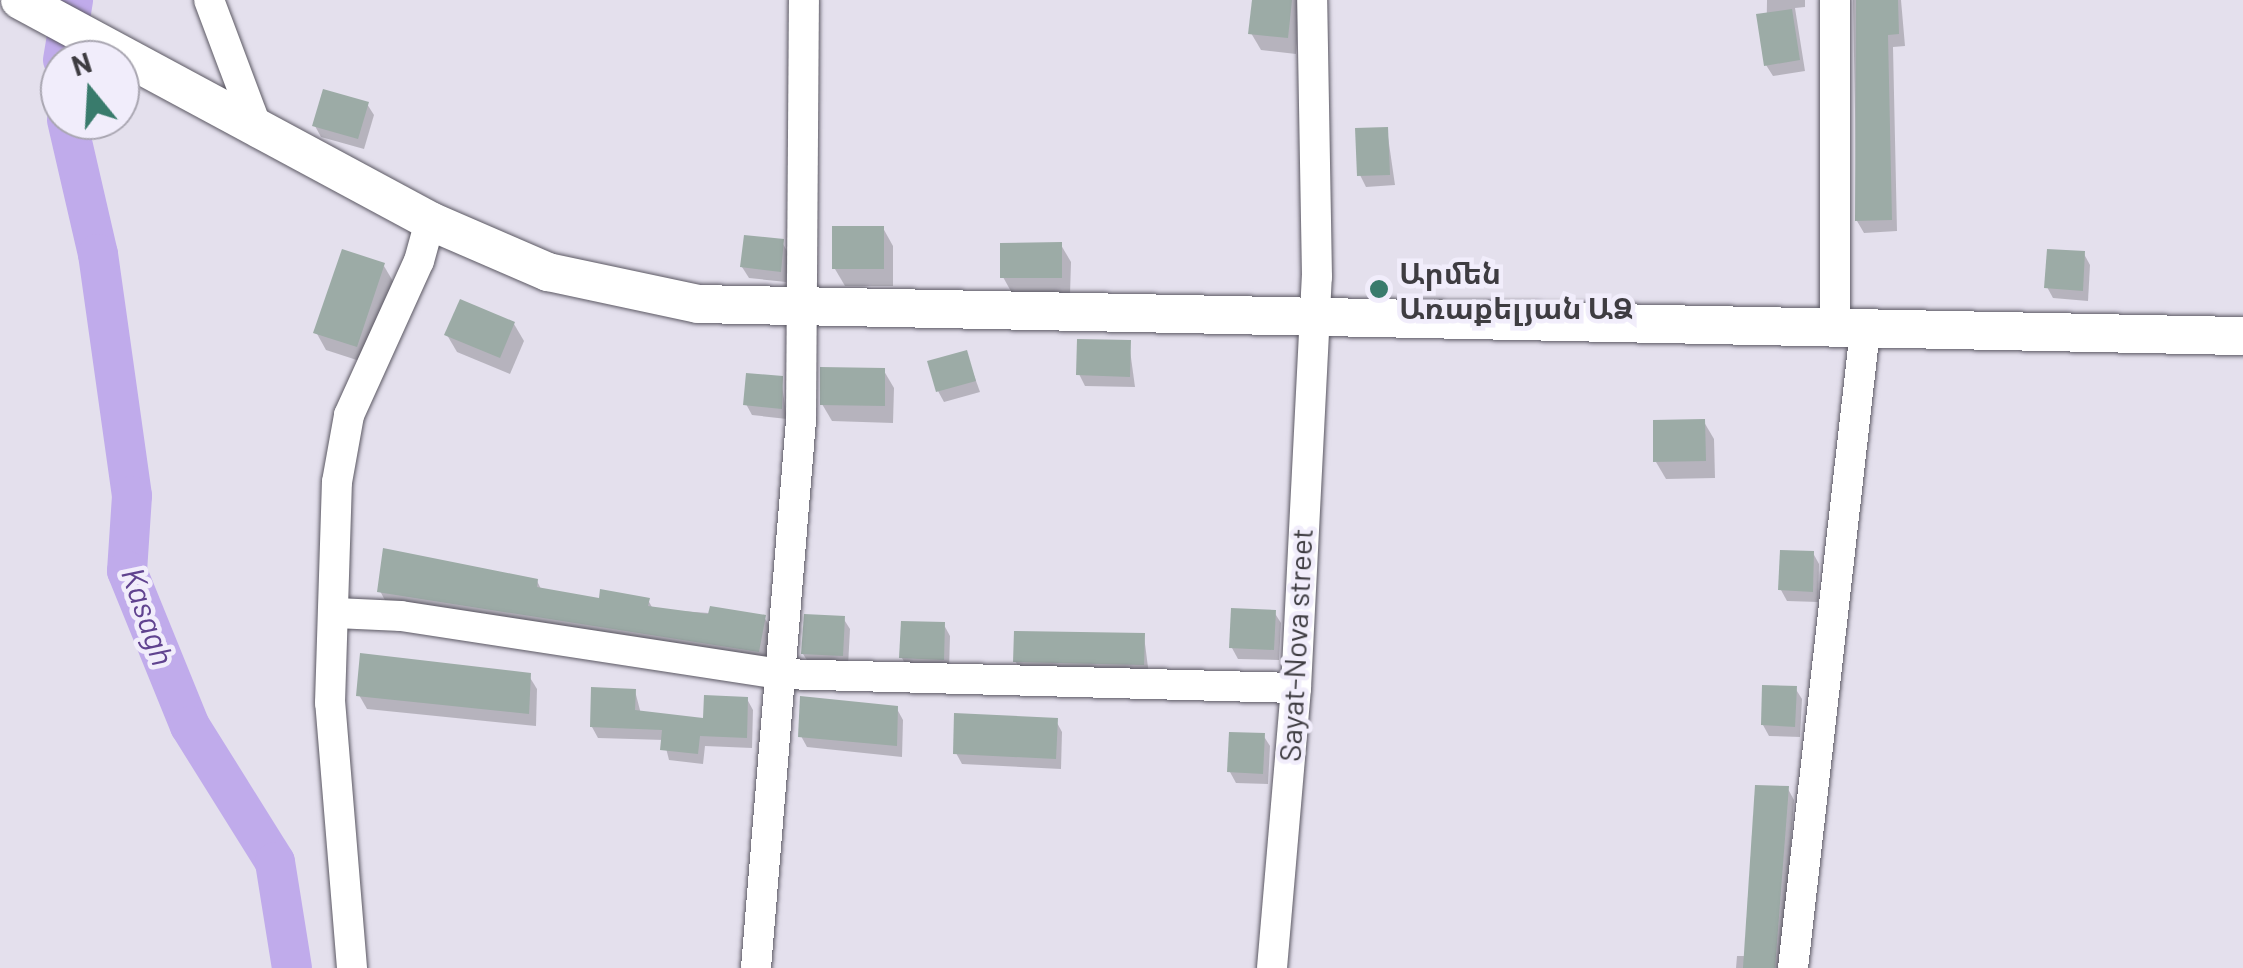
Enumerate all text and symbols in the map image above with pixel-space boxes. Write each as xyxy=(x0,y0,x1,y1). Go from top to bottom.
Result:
north arrow xyxy=(40,40,140,140)
text: N xyxy=(67,44,95,82)
place label: Արմեն Առաքելյան ԱՁ xyxy=(1399,254,1633,324)
marker: Արմեն Առաքելյան ԱՁ xyxy=(1368,278,1390,300)
street label: Sayat-Nova street xyxy=(1271,527,1319,763)
water label: Kasagh xyxy=(114,562,184,670)

